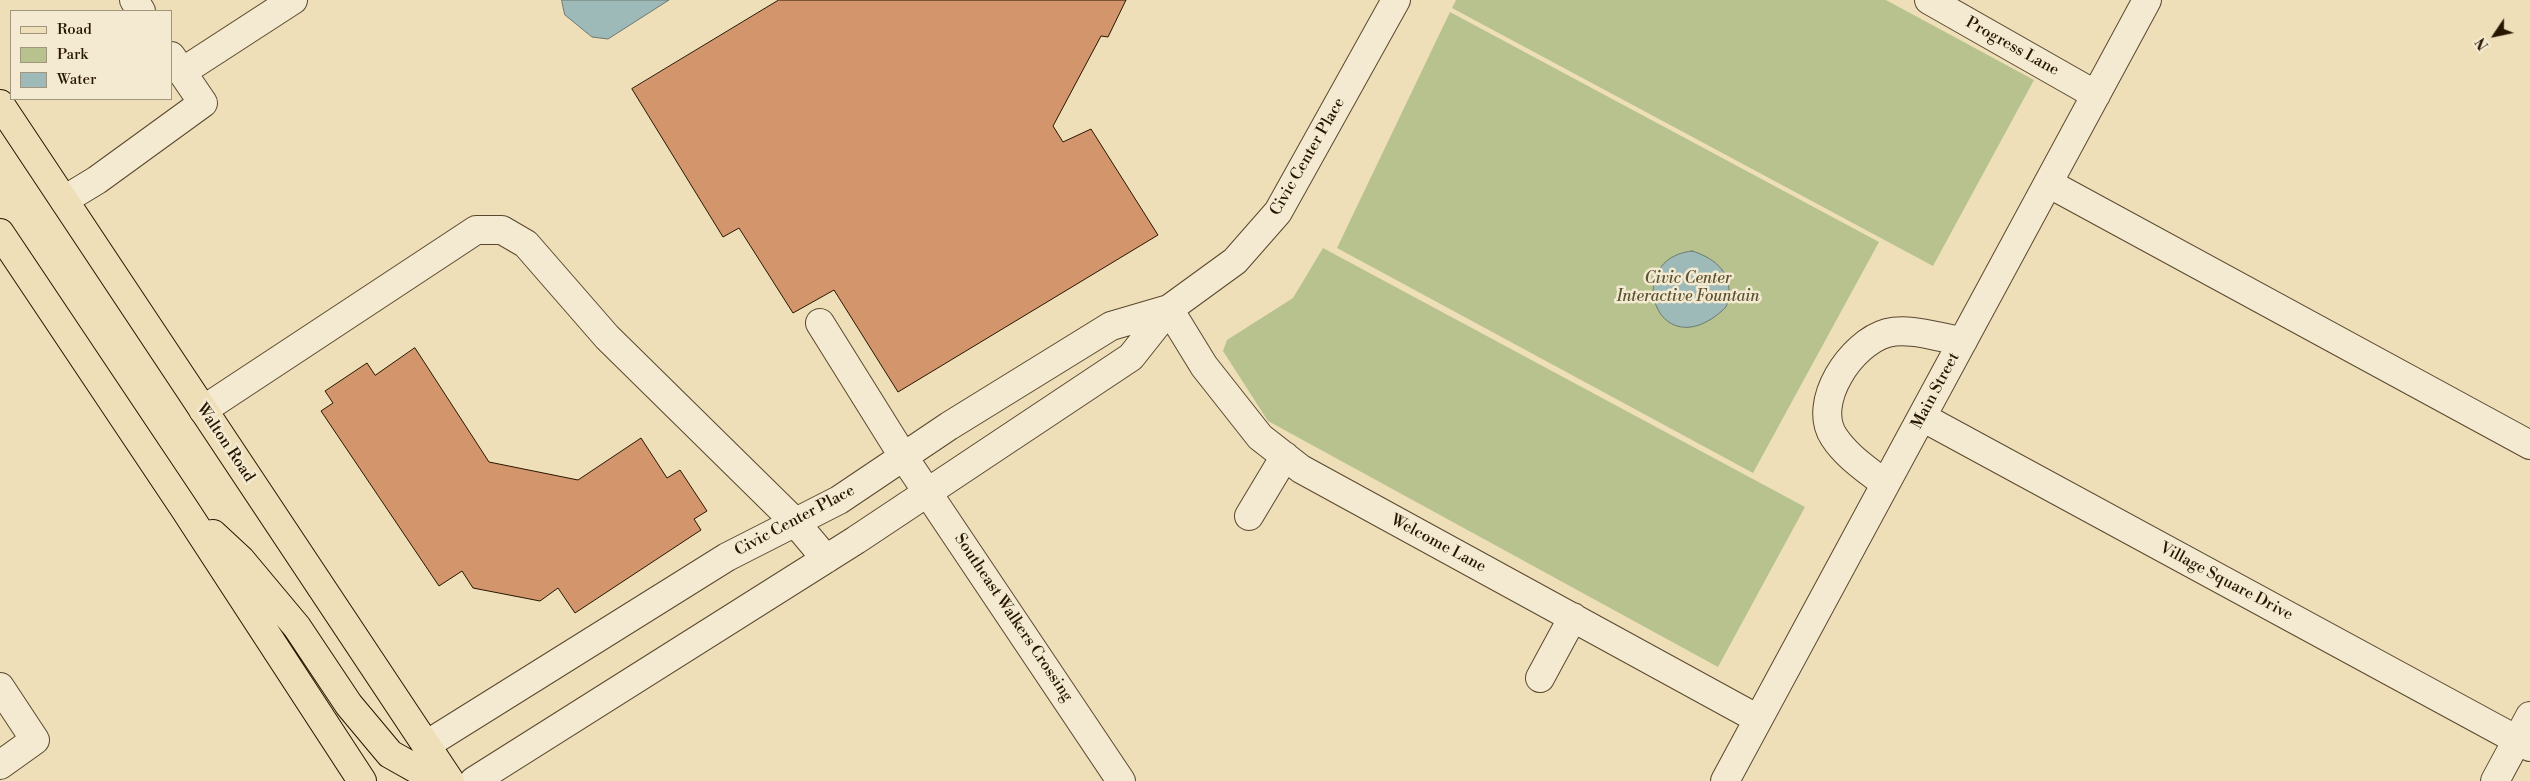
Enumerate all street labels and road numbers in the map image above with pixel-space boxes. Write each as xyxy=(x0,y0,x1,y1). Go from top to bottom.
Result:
street label: Progress Lane xyxy=(1962,13,2062,81)
street label: Civic Center Place xyxy=(1266,94,1350,220)
street label: Main Street xyxy=(1908,349,1964,433)
street label: Walton Road xyxy=(192,400,258,486)
street label: Civic Center Place xyxy=(732,481,858,561)
street label: Welcome Lane xyxy=(1387,511,1489,577)
street label: Southeast Walkers Crossing xyxy=(950,530,1076,706)
street label: Village Square Drive xyxy=(2156,539,2296,625)

